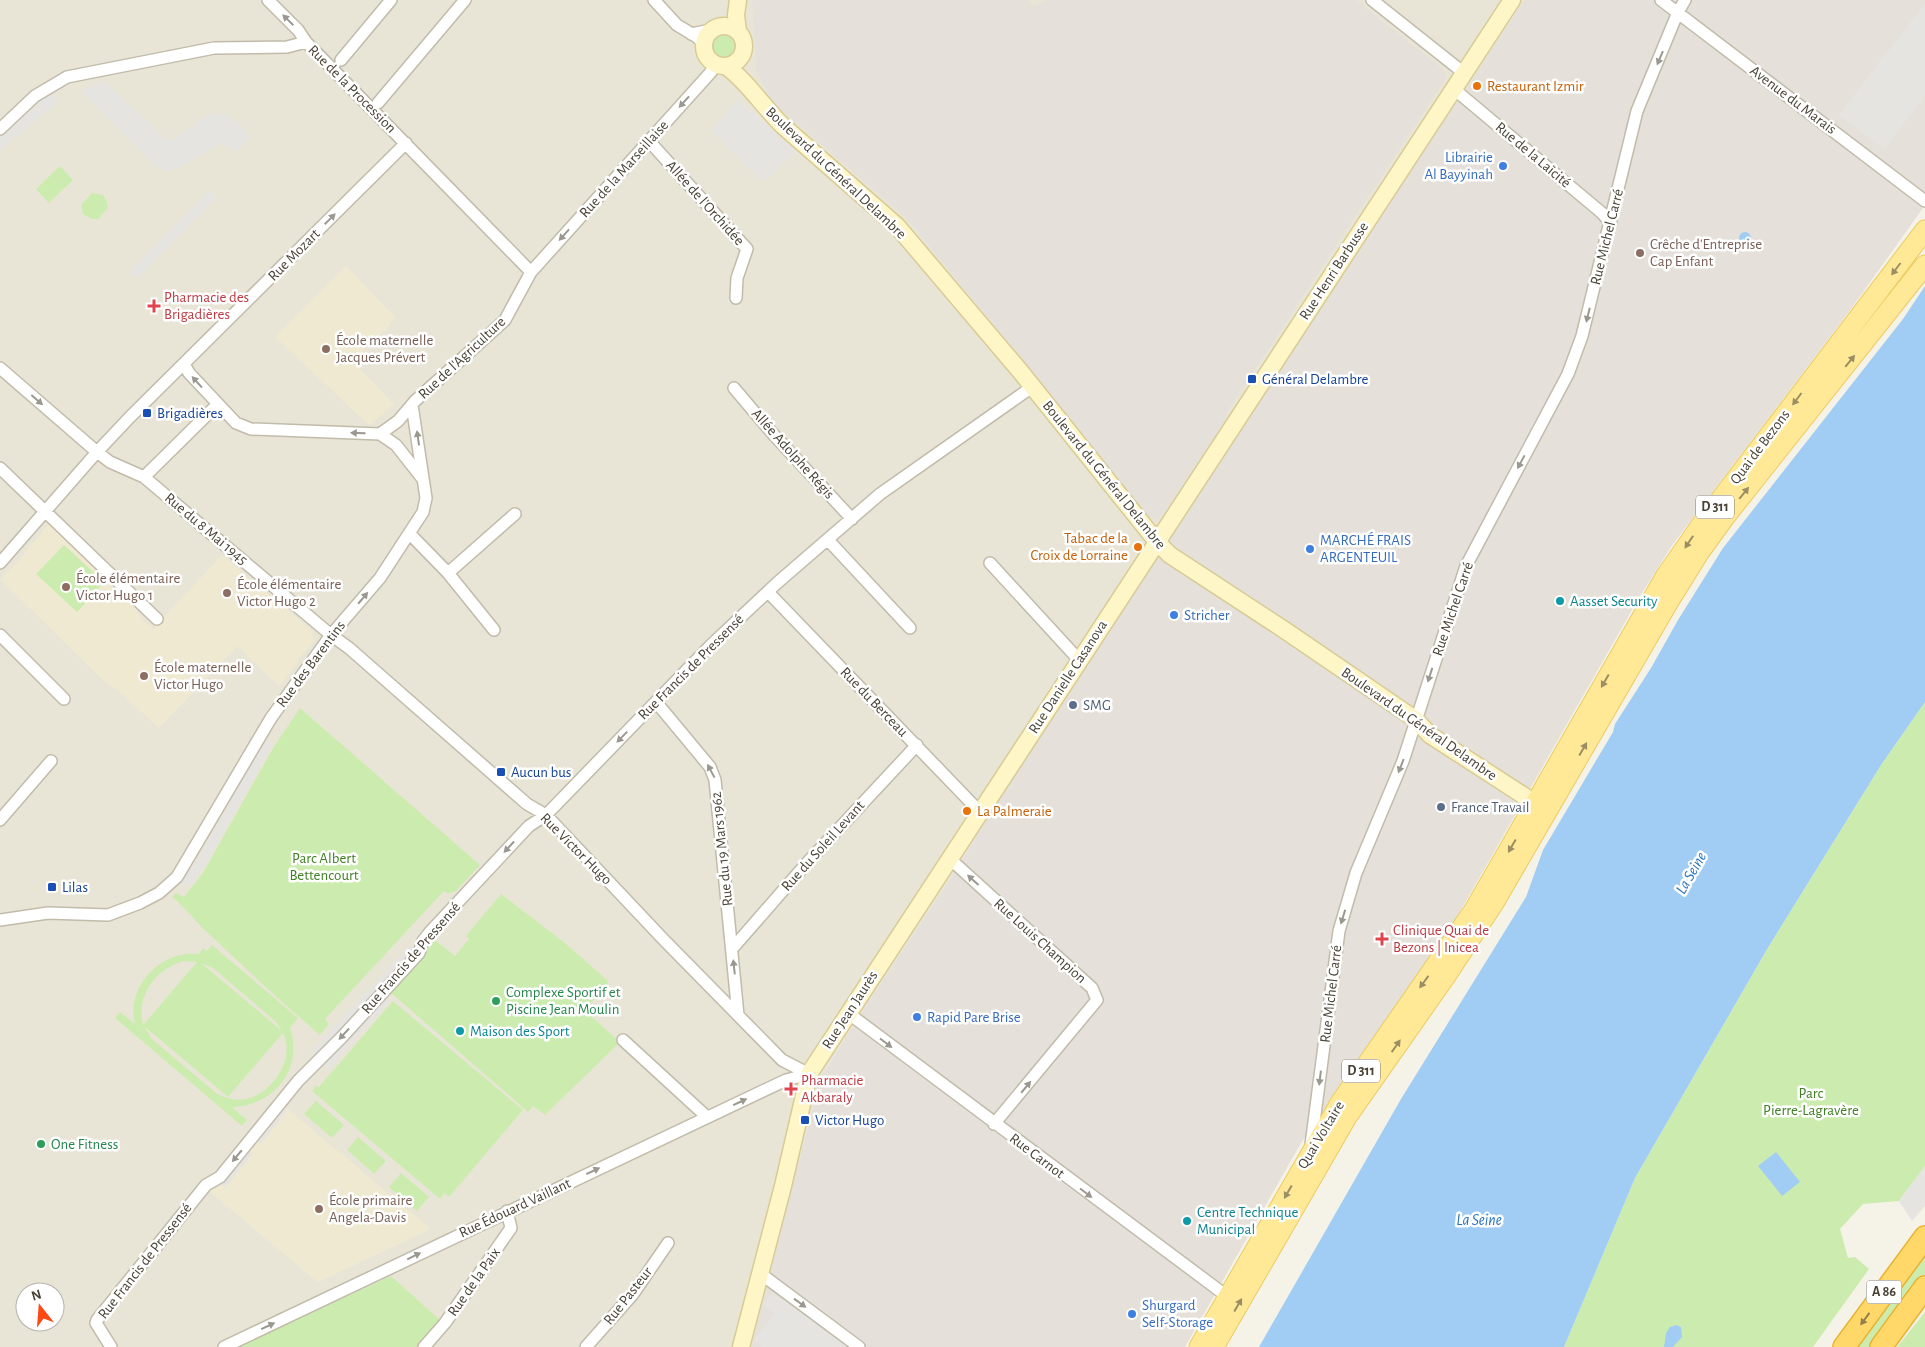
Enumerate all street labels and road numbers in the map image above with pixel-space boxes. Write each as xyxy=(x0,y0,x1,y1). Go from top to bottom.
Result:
street label: Rue de la Procession xyxy=(305,42,399,136)
street label: Avenue du Marais xyxy=(1747,63,1839,137)
street label: Boulevard du Général Delambre xyxy=(763,104,909,242)
street label: Rue de la Marseillaise xyxy=(577,117,672,221)
street label: Rue de la Laïcité xyxy=(1493,119,1574,191)
street label: Allée de l'Orchidée xyxy=(663,158,747,248)
street label: Rue Michel Carré xyxy=(1588,187,1626,287)
street label: Rue Henri Barbusse xyxy=(1297,219,1371,323)
street label: Rue Mozart xyxy=(265,226,323,284)
street label: Rue de l'Agriculture xyxy=(416,314,509,402)
street label: Boulevard du Général Delambre xyxy=(1040,398,1168,552)
street label: Allée Adolphe Régis xyxy=(749,406,837,502)
street label: Quai de Bezons xyxy=(1727,407,1793,487)
street label: Rue du 8 Mai 1945 xyxy=(162,490,250,568)
road number: D 311 xyxy=(1696,496,1734,518)
street label: Rue Michel Carré xyxy=(1430,560,1476,658)
street label: Rue Francis de Pressensé xyxy=(635,611,747,723)
street label: Rue des Barentins xyxy=(274,618,348,710)
street label: Rue Danielle Casanova xyxy=(1026,618,1110,736)
street label: Rue du Berceau xyxy=(837,664,911,740)
street label: Boulevard du Général Delambre xyxy=(1339,665,1499,783)
street label: Rue du 19 Mars 1962 xyxy=(709,791,735,907)
street label: Rue du Soleil Levant xyxy=(779,798,867,894)
street label: Rue Victor Hugo xyxy=(537,810,615,888)
street label: Rue Louis Champion xyxy=(991,896,1089,986)
street label: Rue Francis de Pressensé xyxy=(359,899,463,1017)
street label: Rue Michel Carré xyxy=(1318,944,1344,1044)
street label: Rue Jean Jaurès xyxy=(819,968,881,1052)
road number: D 311 xyxy=(1342,1060,1380,1082)
street label: Quai Voltaire xyxy=(1295,1098,1347,1172)
street label: Rue Carnot xyxy=(1007,1131,1067,1181)
street label: Rue Édouard Vaillant xyxy=(456,1174,573,1240)
street label: Rue Francis de Pressensé xyxy=(95,1200,195,1322)
street label: Rue de la Paix xyxy=(445,1245,503,1319)
street label: Rue Pasteur xyxy=(601,1264,655,1328)
road number: A 86 xyxy=(1866,1280,1902,1304)

